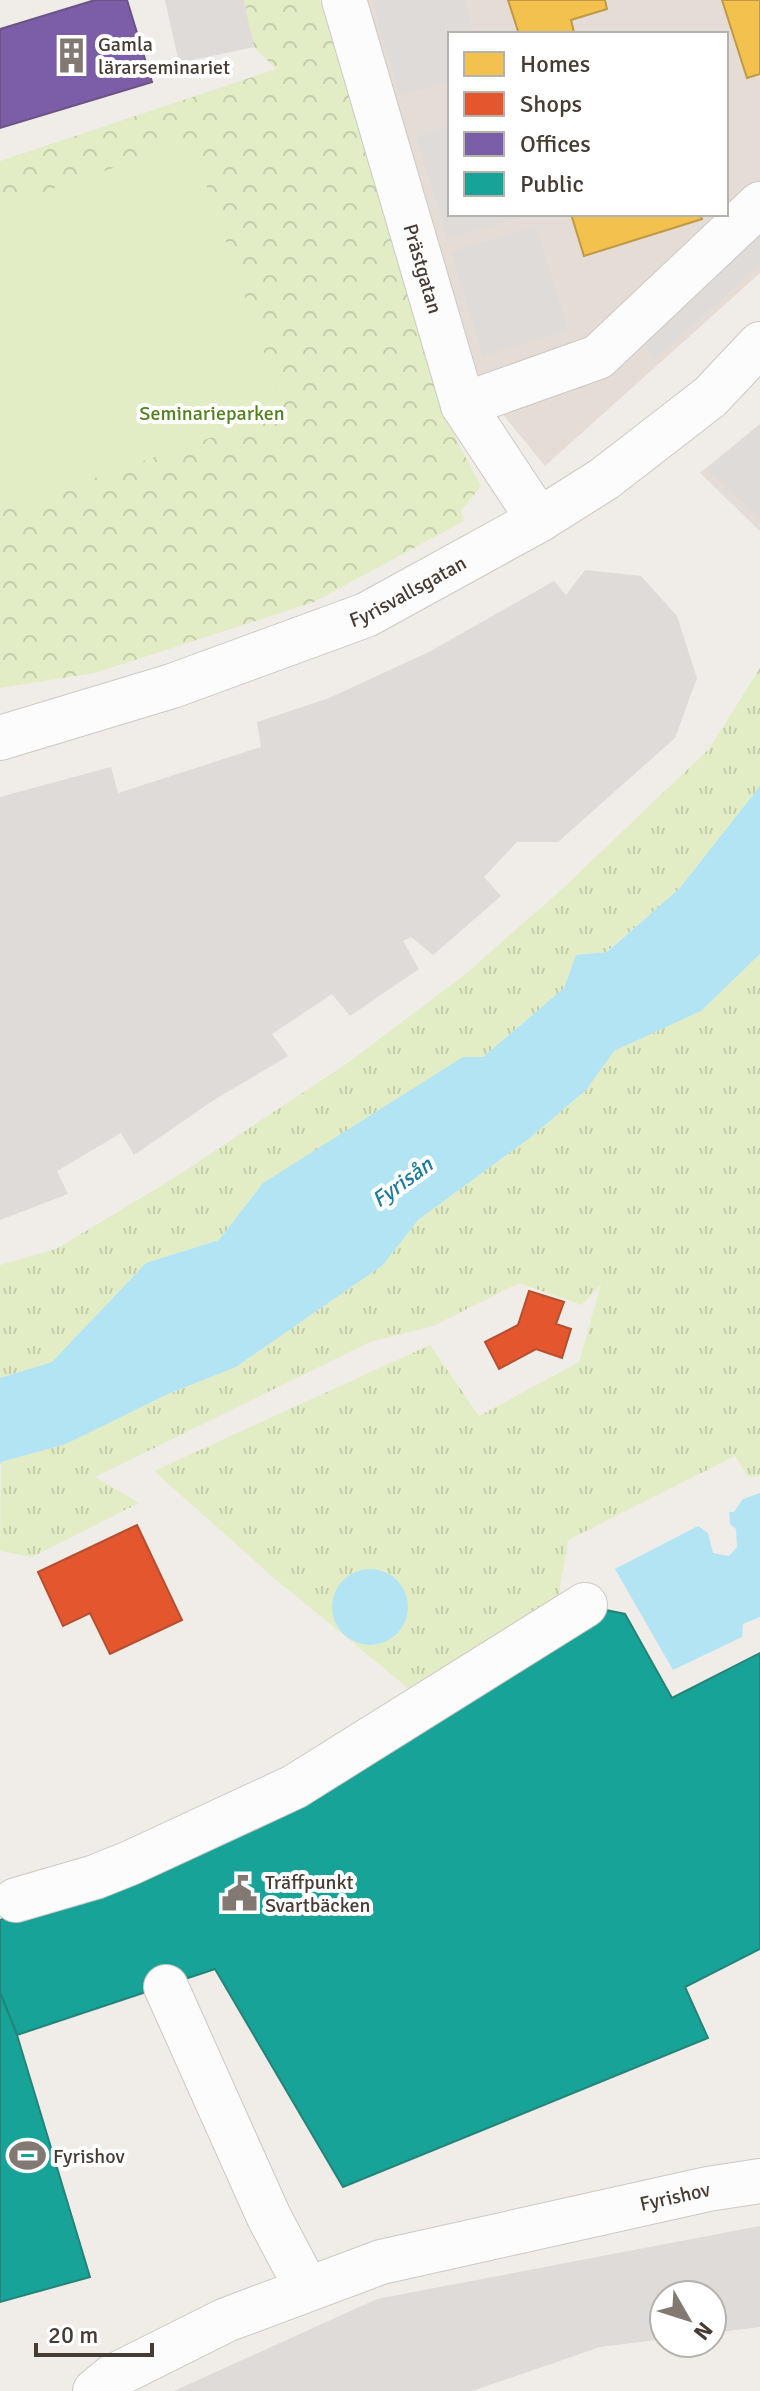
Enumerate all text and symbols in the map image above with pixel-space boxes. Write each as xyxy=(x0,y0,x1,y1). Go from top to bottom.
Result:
place label: Gamla lärarseminariet xyxy=(98,32,230,80)
legend xyxy=(448,32,728,216)
building icon: Gamla lärarseminariet xyxy=(53,36,91,74)
text: Homes xyxy=(520,49,590,79)
text: Shops xyxy=(520,89,582,119)
text: Offices xyxy=(520,129,591,159)
text: Public xyxy=(520,169,584,199)
street label: Prästgatan xyxy=(398,221,448,317)
park label: Seminarieparken xyxy=(139,401,285,426)
street label: Fyrisvallsgatan xyxy=(346,550,471,633)
water label: Fyrisån xyxy=(366,1150,438,1213)
place label: Träffpunkt Svartbäcken xyxy=(265,1870,370,1918)
public building icon: Träffpunkt Svartbäcken xyxy=(220,1875,258,1913)
sports icon: Fyrishov xyxy=(8,2137,46,2175)
place label: Fyrishov xyxy=(53,2144,125,2169)
street label: Fyrishov xyxy=(637,2176,712,2216)
north arrow xyxy=(648,2279,728,2359)
scale bar xyxy=(36,2307,152,2357)
text: N xyxy=(688,2317,718,2346)
text: 20 m xyxy=(48,2320,98,2350)

